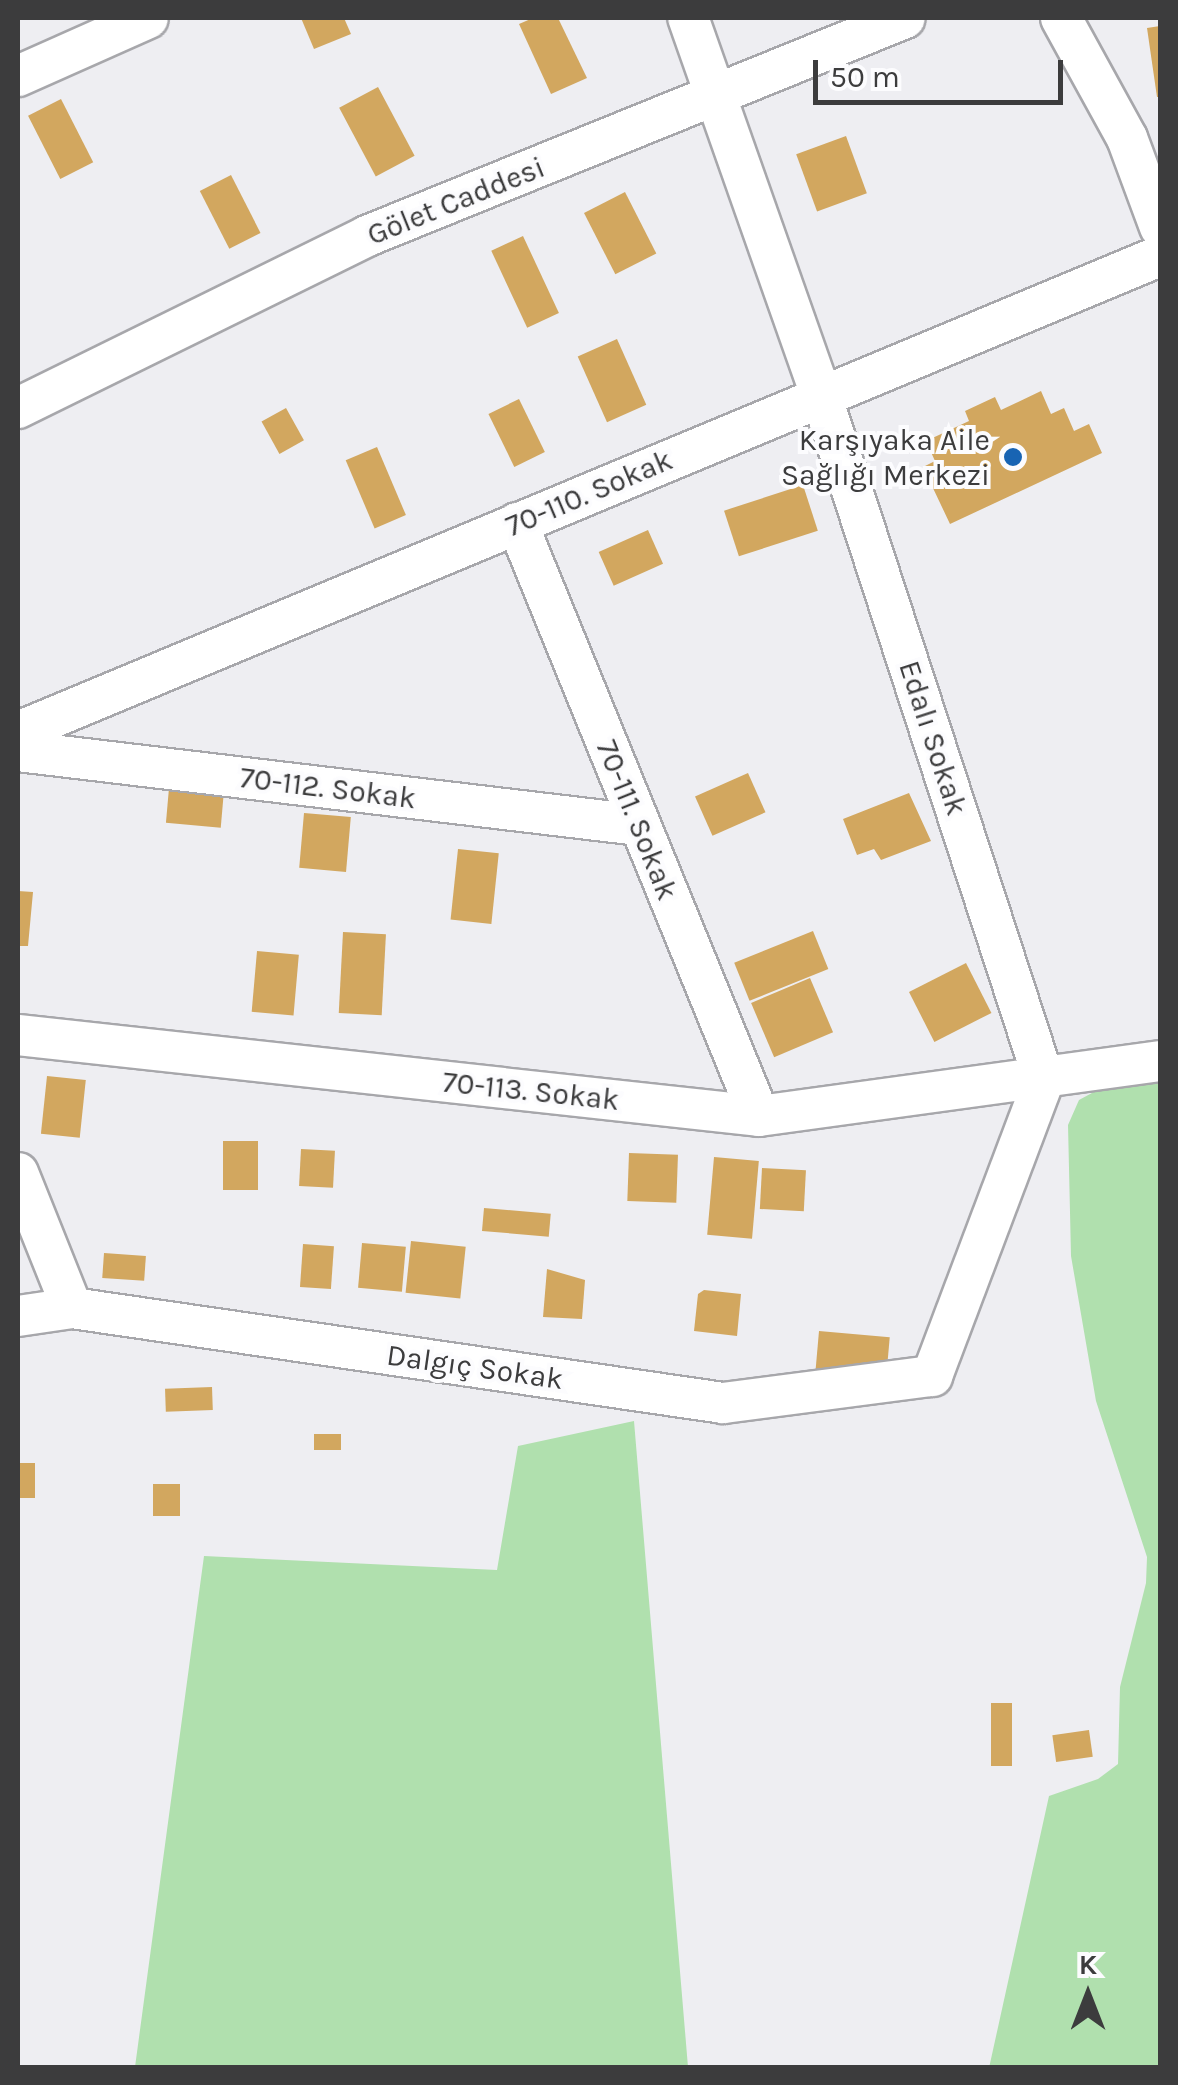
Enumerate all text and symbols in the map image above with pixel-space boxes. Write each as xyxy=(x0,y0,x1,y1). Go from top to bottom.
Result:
scale bar xyxy=(818,40,1068,102)
text: 50 m xyxy=(830,59,900,95)
street label: Gölet Caddesi xyxy=(362,149,550,253)
place label: Karşıyaka Aile Sağlığı Merkezi xyxy=(781,422,990,492)
street label: 70-110. Sokak xyxy=(500,442,678,544)
marker: Karşıyaka Aile Sağlığı Merkezi xyxy=(1000,444,1026,470)
street label: Edalı Sokak xyxy=(891,656,975,820)
street label: 70-111. Sokak xyxy=(589,735,685,905)
street label: 70-112. Sokak xyxy=(238,759,418,817)
street label: 70-113. Sokak xyxy=(441,1064,621,1118)
street label: Dalgıç Sokak xyxy=(384,1337,566,1397)
north arrow xyxy=(1038,1945,1138,2045)
text: K xyxy=(1079,1948,1097,1981)

